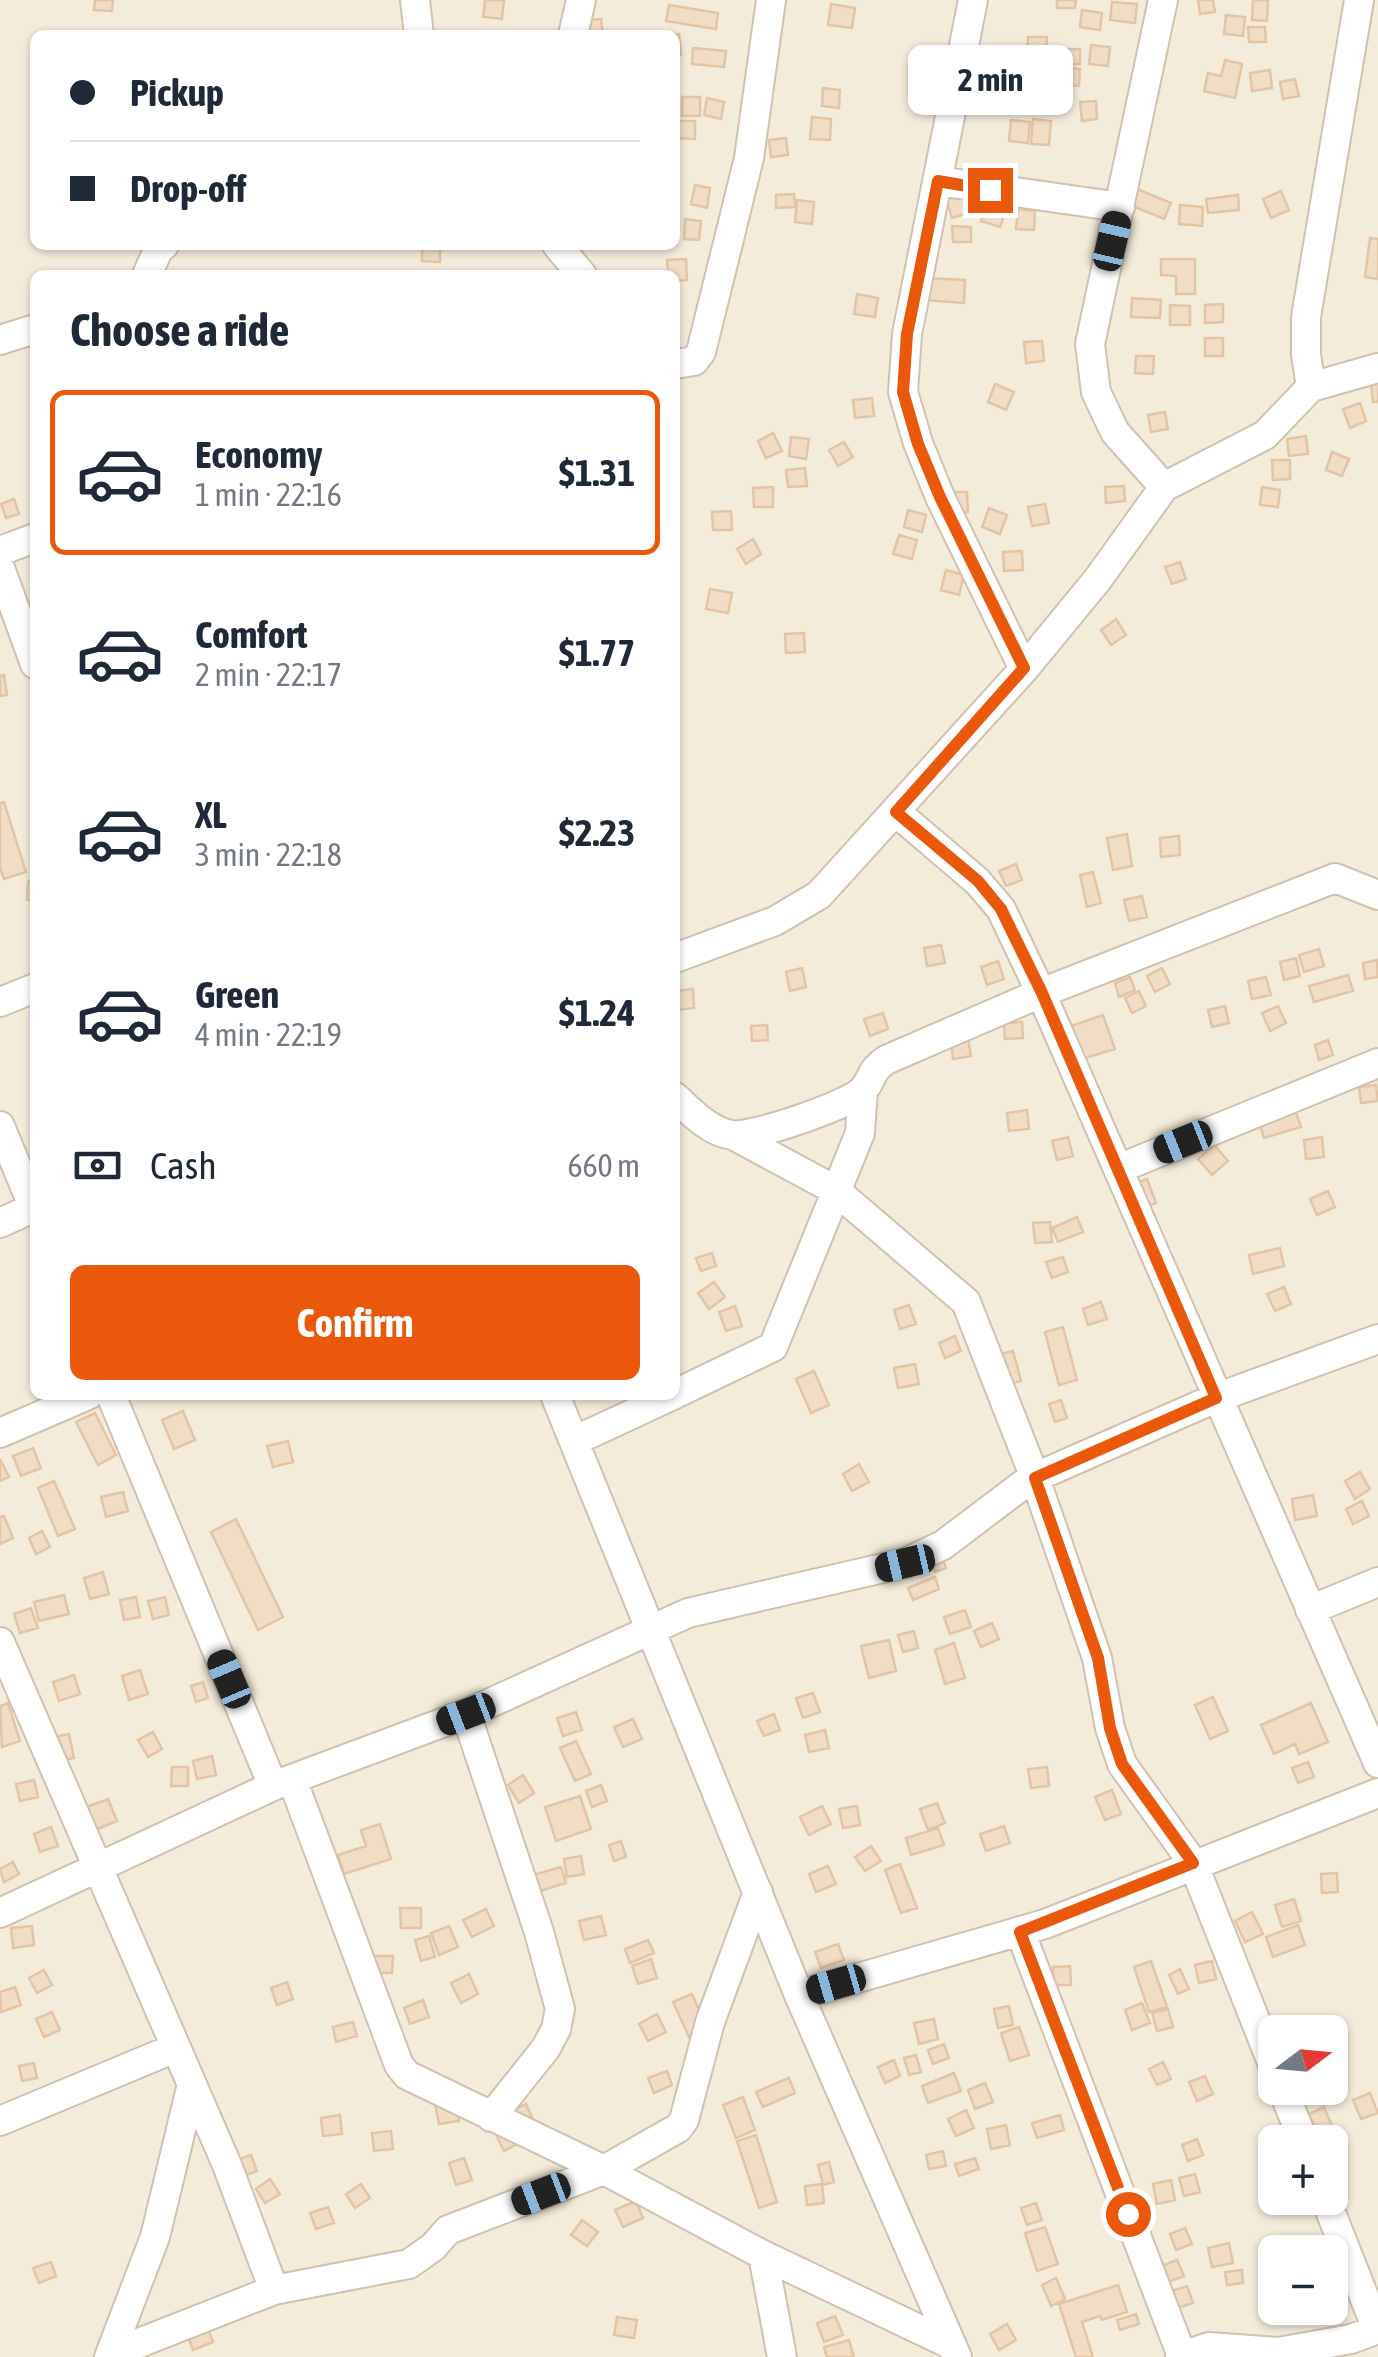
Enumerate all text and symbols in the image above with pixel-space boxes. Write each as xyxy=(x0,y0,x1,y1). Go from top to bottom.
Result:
callout: 2 min xyxy=(908,45,1072,115)
text: 2 min xyxy=(958,61,1023,98)
text: Pickup xyxy=(130,71,224,114)
text: Drop-off xyxy=(130,167,246,210)
route end xyxy=(968,168,1013,213)
car xyxy=(1091,208,1133,274)
text: Choose a ride xyxy=(70,304,289,356)
icon: car xyxy=(75,428,165,518)
text: Economy xyxy=(195,433,322,476)
text: $1.31 xyxy=(559,451,635,494)
text: 1 min · 22:16 xyxy=(195,476,342,513)
icon: car xyxy=(75,608,165,698)
text: Comfort xyxy=(195,613,307,656)
text: $1.77 xyxy=(559,631,635,674)
text: 2 min · 22:17 xyxy=(195,656,342,693)
icon: car xyxy=(75,788,165,878)
text: XL xyxy=(195,793,227,836)
text: $2.23 xyxy=(559,811,635,854)
text: 3 min · 22:18 xyxy=(195,836,342,873)
icon: car xyxy=(75,968,165,1058)
text: Green xyxy=(195,973,279,1016)
text: $1.24 xyxy=(559,991,635,1034)
text: 4 min · 22:19 xyxy=(195,1016,342,1053)
car xyxy=(1150,1117,1216,1167)
icon: cash xyxy=(70,1138,125,1193)
text: Cash xyxy=(150,1144,217,1187)
text: 660 m xyxy=(567,1147,640,1184)
button: Confirm xyxy=(70,1265,640,1380)
car xyxy=(872,1542,938,1584)
car xyxy=(203,1646,255,1712)
car xyxy=(433,1689,499,1739)
car xyxy=(803,1961,869,2007)
north arrow xyxy=(1258,2015,1348,2105)
map controls xyxy=(1258,2015,1348,2325)
button: + xyxy=(1258,2125,1348,2215)
car xyxy=(508,2169,574,2219)
route start xyxy=(1106,2192,1151,2237)
button: − xyxy=(1258,2235,1348,2325)

